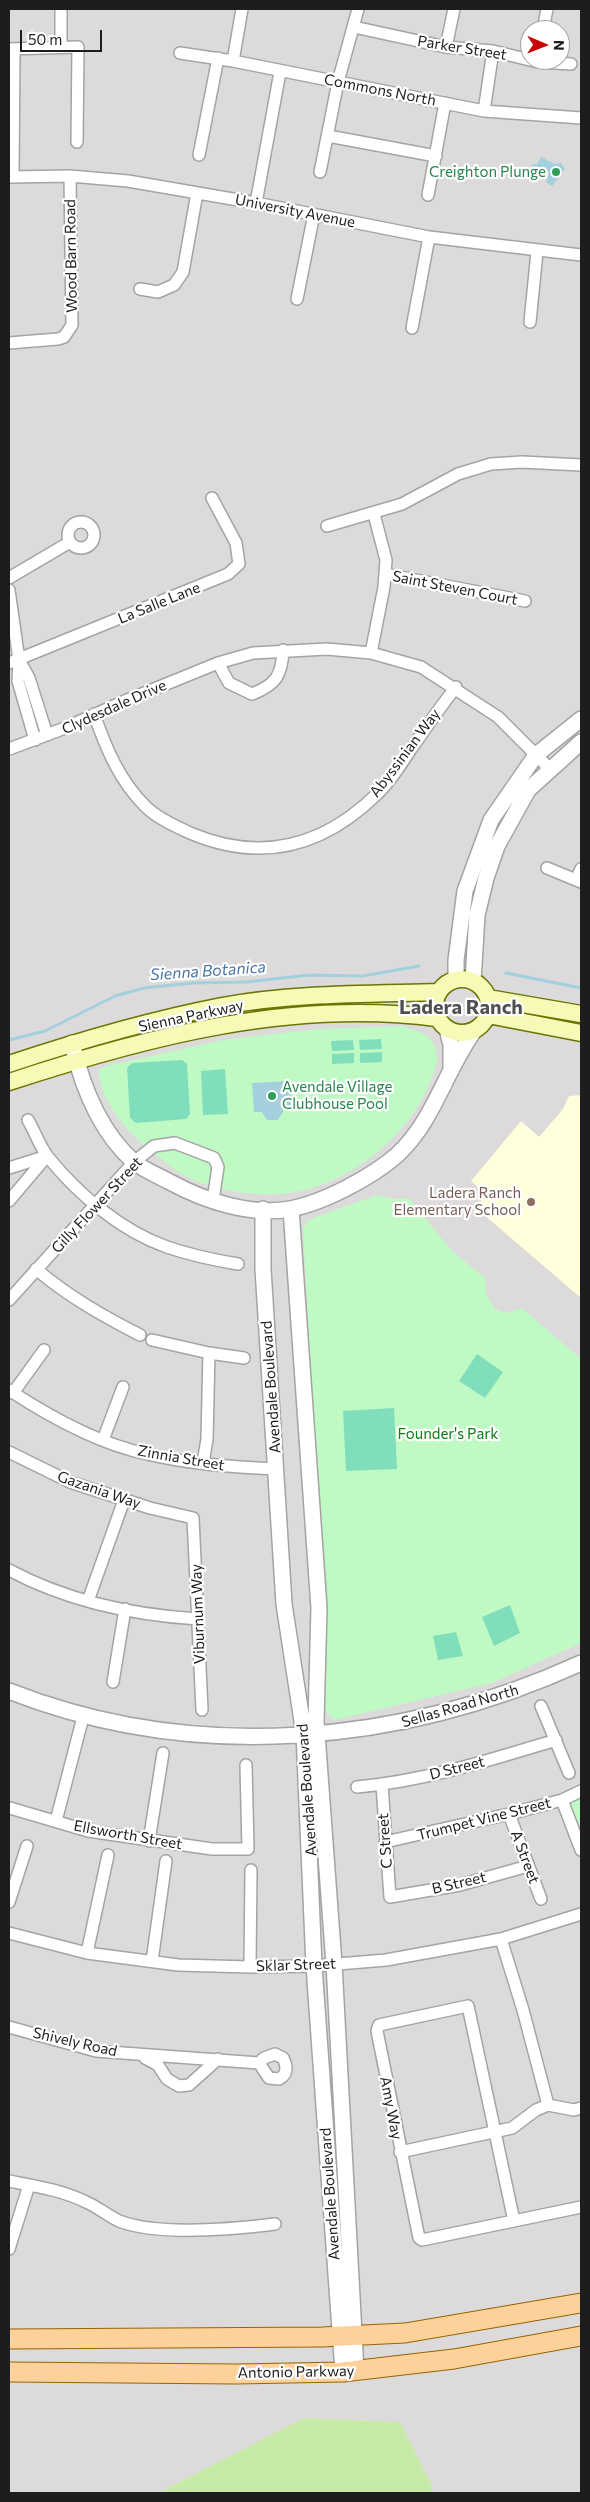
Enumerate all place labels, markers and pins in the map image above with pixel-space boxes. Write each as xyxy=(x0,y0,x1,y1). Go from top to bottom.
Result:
place label: Creighton Plunge xyxy=(429,163,546,181)
marker: Creighton Plunge xyxy=(550,166,562,178)
place label: Avendale Village Clubhouse Pool xyxy=(282,1078,392,1113)
marker: Avendale Village Clubhouse Pool xyxy=(266,1090,278,1102)
place label: Ladera Ranch Elementary School xyxy=(394,1184,521,1219)
marker: Ladera Ranch Elementary School xyxy=(525,1196,537,1208)

